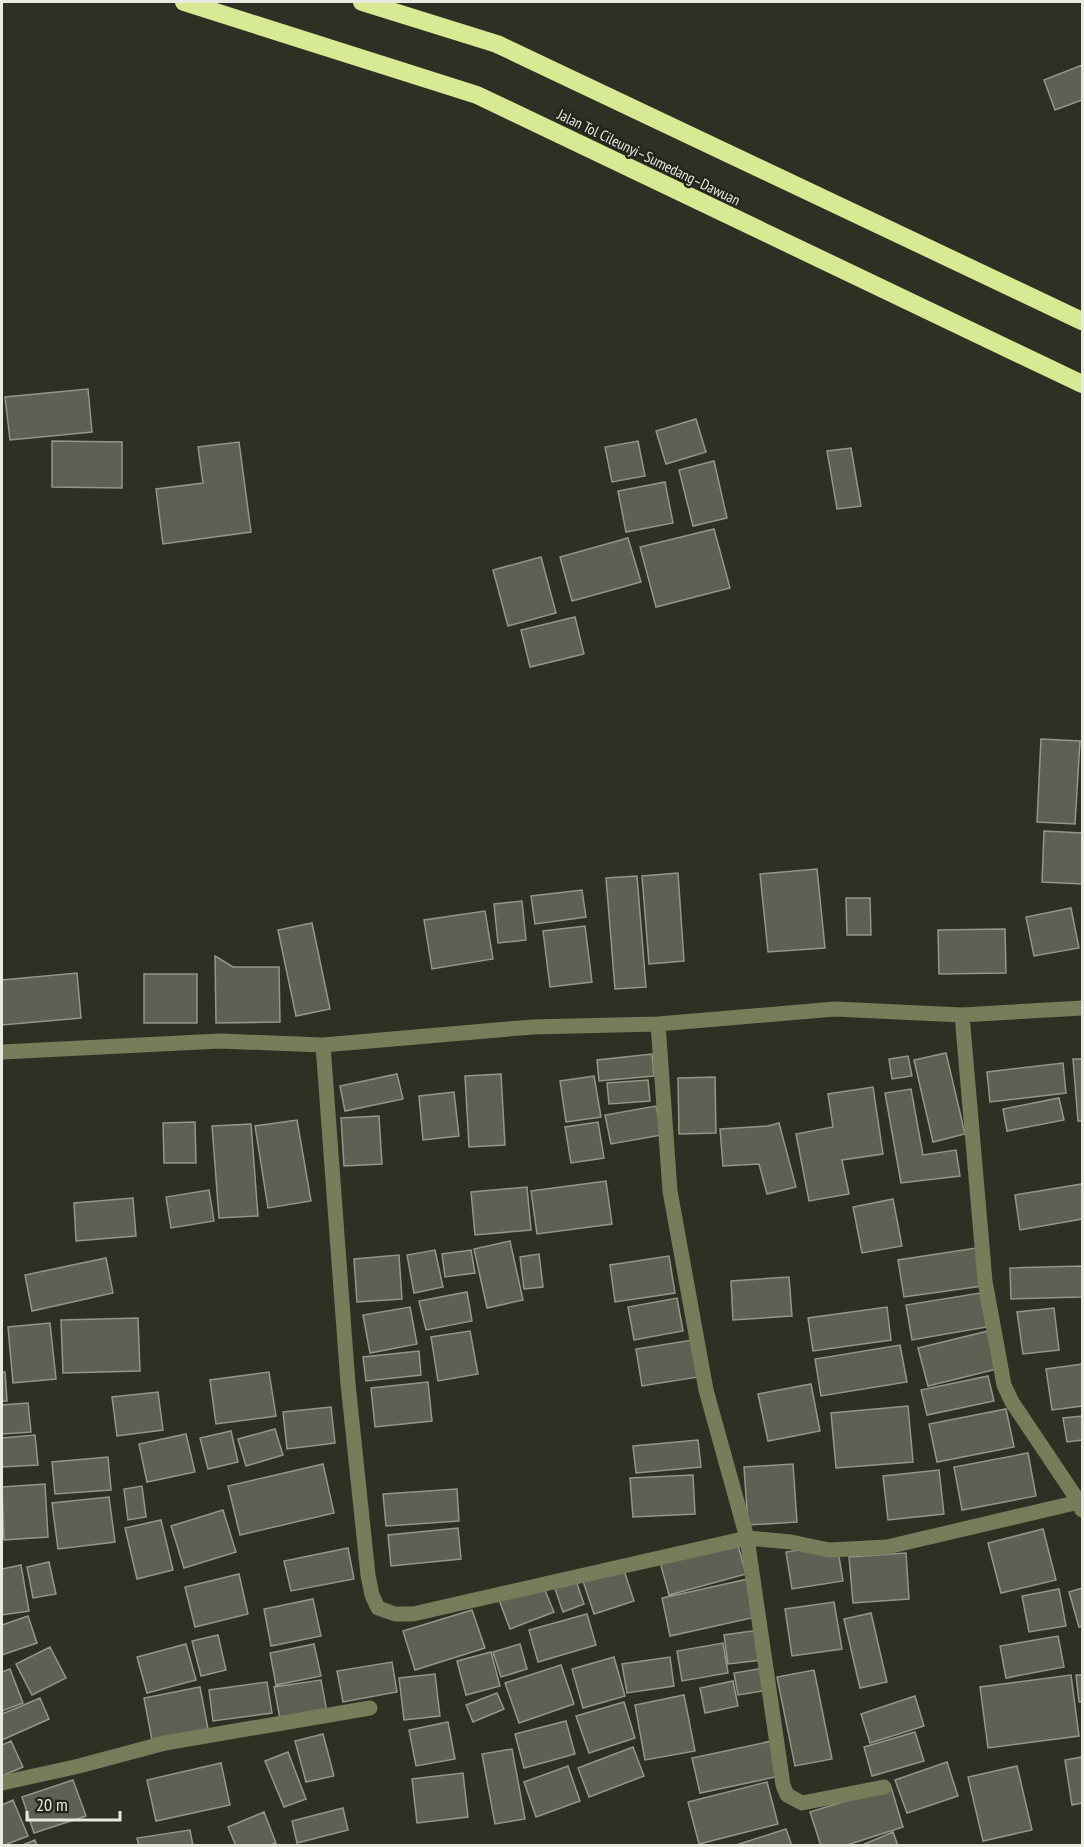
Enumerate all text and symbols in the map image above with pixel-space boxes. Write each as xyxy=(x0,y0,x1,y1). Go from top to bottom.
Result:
street label: Jalan Tol Cileunyi–Sumedang–Dawuan xyxy=(554,104,743,210)
scale bar xyxy=(27,1784,120,1822)
text: 20 m xyxy=(36,1793,68,1816)

